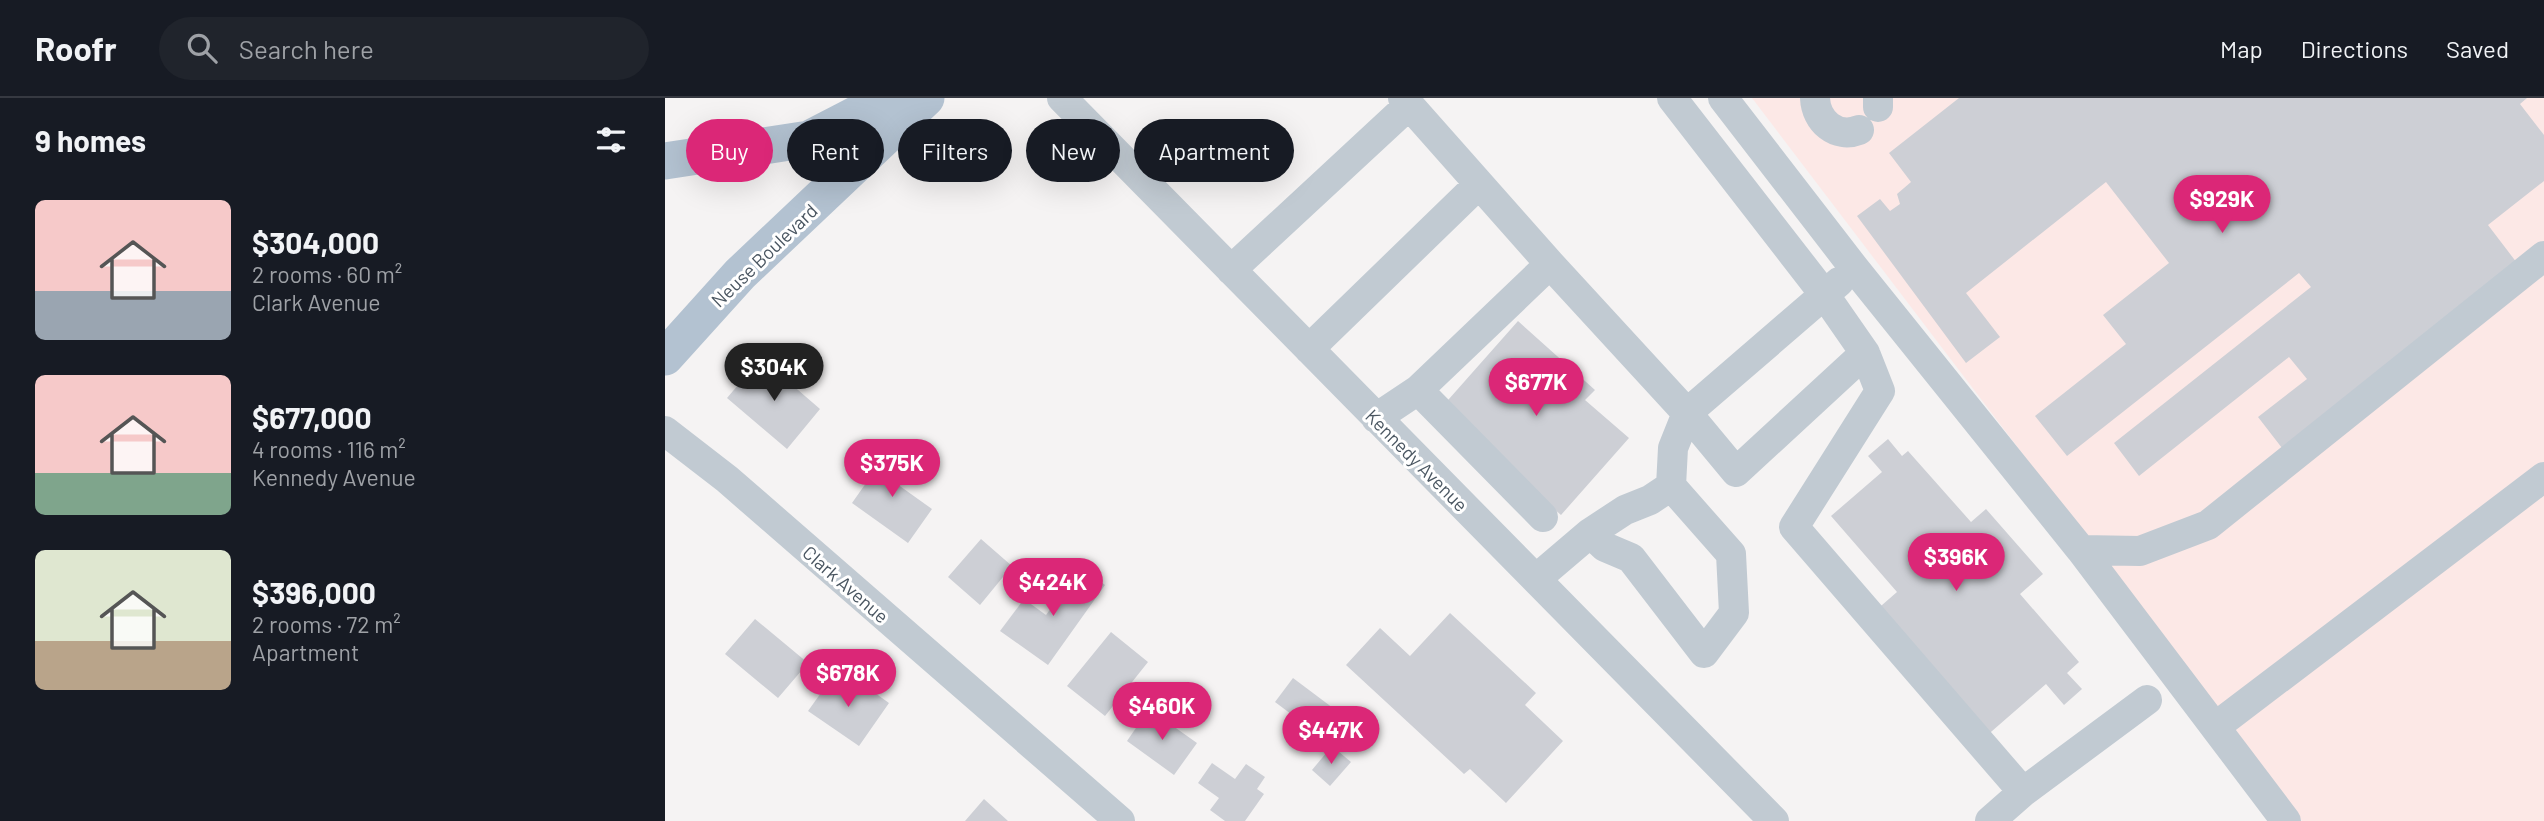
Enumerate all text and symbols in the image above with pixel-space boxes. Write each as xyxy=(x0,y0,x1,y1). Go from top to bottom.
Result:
search box xyxy=(159,17,649,80)
text: Roofr xyxy=(35,28,117,68)
icon: search xyxy=(183,29,221,67)
text: Search here xyxy=(239,33,374,64)
text: Map xyxy=(2220,34,2263,63)
text: Directions xyxy=(2301,34,2408,63)
text: Saved xyxy=(2446,34,2509,63)
chip: Buy xyxy=(686,119,773,182)
chip: Rent xyxy=(787,119,884,182)
chip: Filters xyxy=(898,119,1012,182)
chip: New xyxy=(1026,119,1120,182)
chip: Apartment xyxy=(1134,119,1294,182)
icon: filters xyxy=(592,121,630,159)
text: 9 homes xyxy=(35,122,146,158)
pin: $929K xyxy=(2173,176,2271,235)
text: $929K xyxy=(2190,184,2254,212)
street label: Neuse Boulevard xyxy=(706,199,822,311)
text: $304,000 xyxy=(252,224,379,260)
icon: home xyxy=(91,228,175,312)
text: 2 rooms · 60 m² xyxy=(252,260,402,288)
text: Clark Avenue xyxy=(252,288,381,316)
pin: $304K xyxy=(725,344,823,403)
text: $304K xyxy=(741,352,808,380)
pin: $677K xyxy=(1487,358,1585,418)
text: $677K xyxy=(1505,367,1567,395)
text: $677,000 xyxy=(252,399,372,435)
icon: home xyxy=(91,403,175,487)
street label: Kennedy Avenue xyxy=(1361,404,1473,516)
text: 4 rooms · 116 m² xyxy=(252,435,406,463)
pin: $375K xyxy=(843,440,941,499)
text: $375K xyxy=(860,448,924,476)
text: Kennedy Avenue xyxy=(252,463,416,491)
pin: $396K xyxy=(1907,533,2005,593)
street label: Clark Avenue xyxy=(798,540,894,628)
text: $396K xyxy=(1924,542,1988,570)
pin: $424K xyxy=(1004,559,1102,618)
text: $424K xyxy=(1019,567,1087,595)
text: $396,000 xyxy=(252,574,376,610)
icon: home xyxy=(91,578,175,662)
text: 2 rooms · 72 m² xyxy=(252,610,401,638)
text: Apartment xyxy=(252,638,359,666)
pin: $678K xyxy=(799,650,897,709)
text: $678K xyxy=(816,658,880,686)
pin: $460K xyxy=(1113,682,1211,742)
text: $460K xyxy=(1129,691,1195,719)
pin: $447K xyxy=(1282,706,1380,766)
text: $447K xyxy=(1298,715,1364,743)

